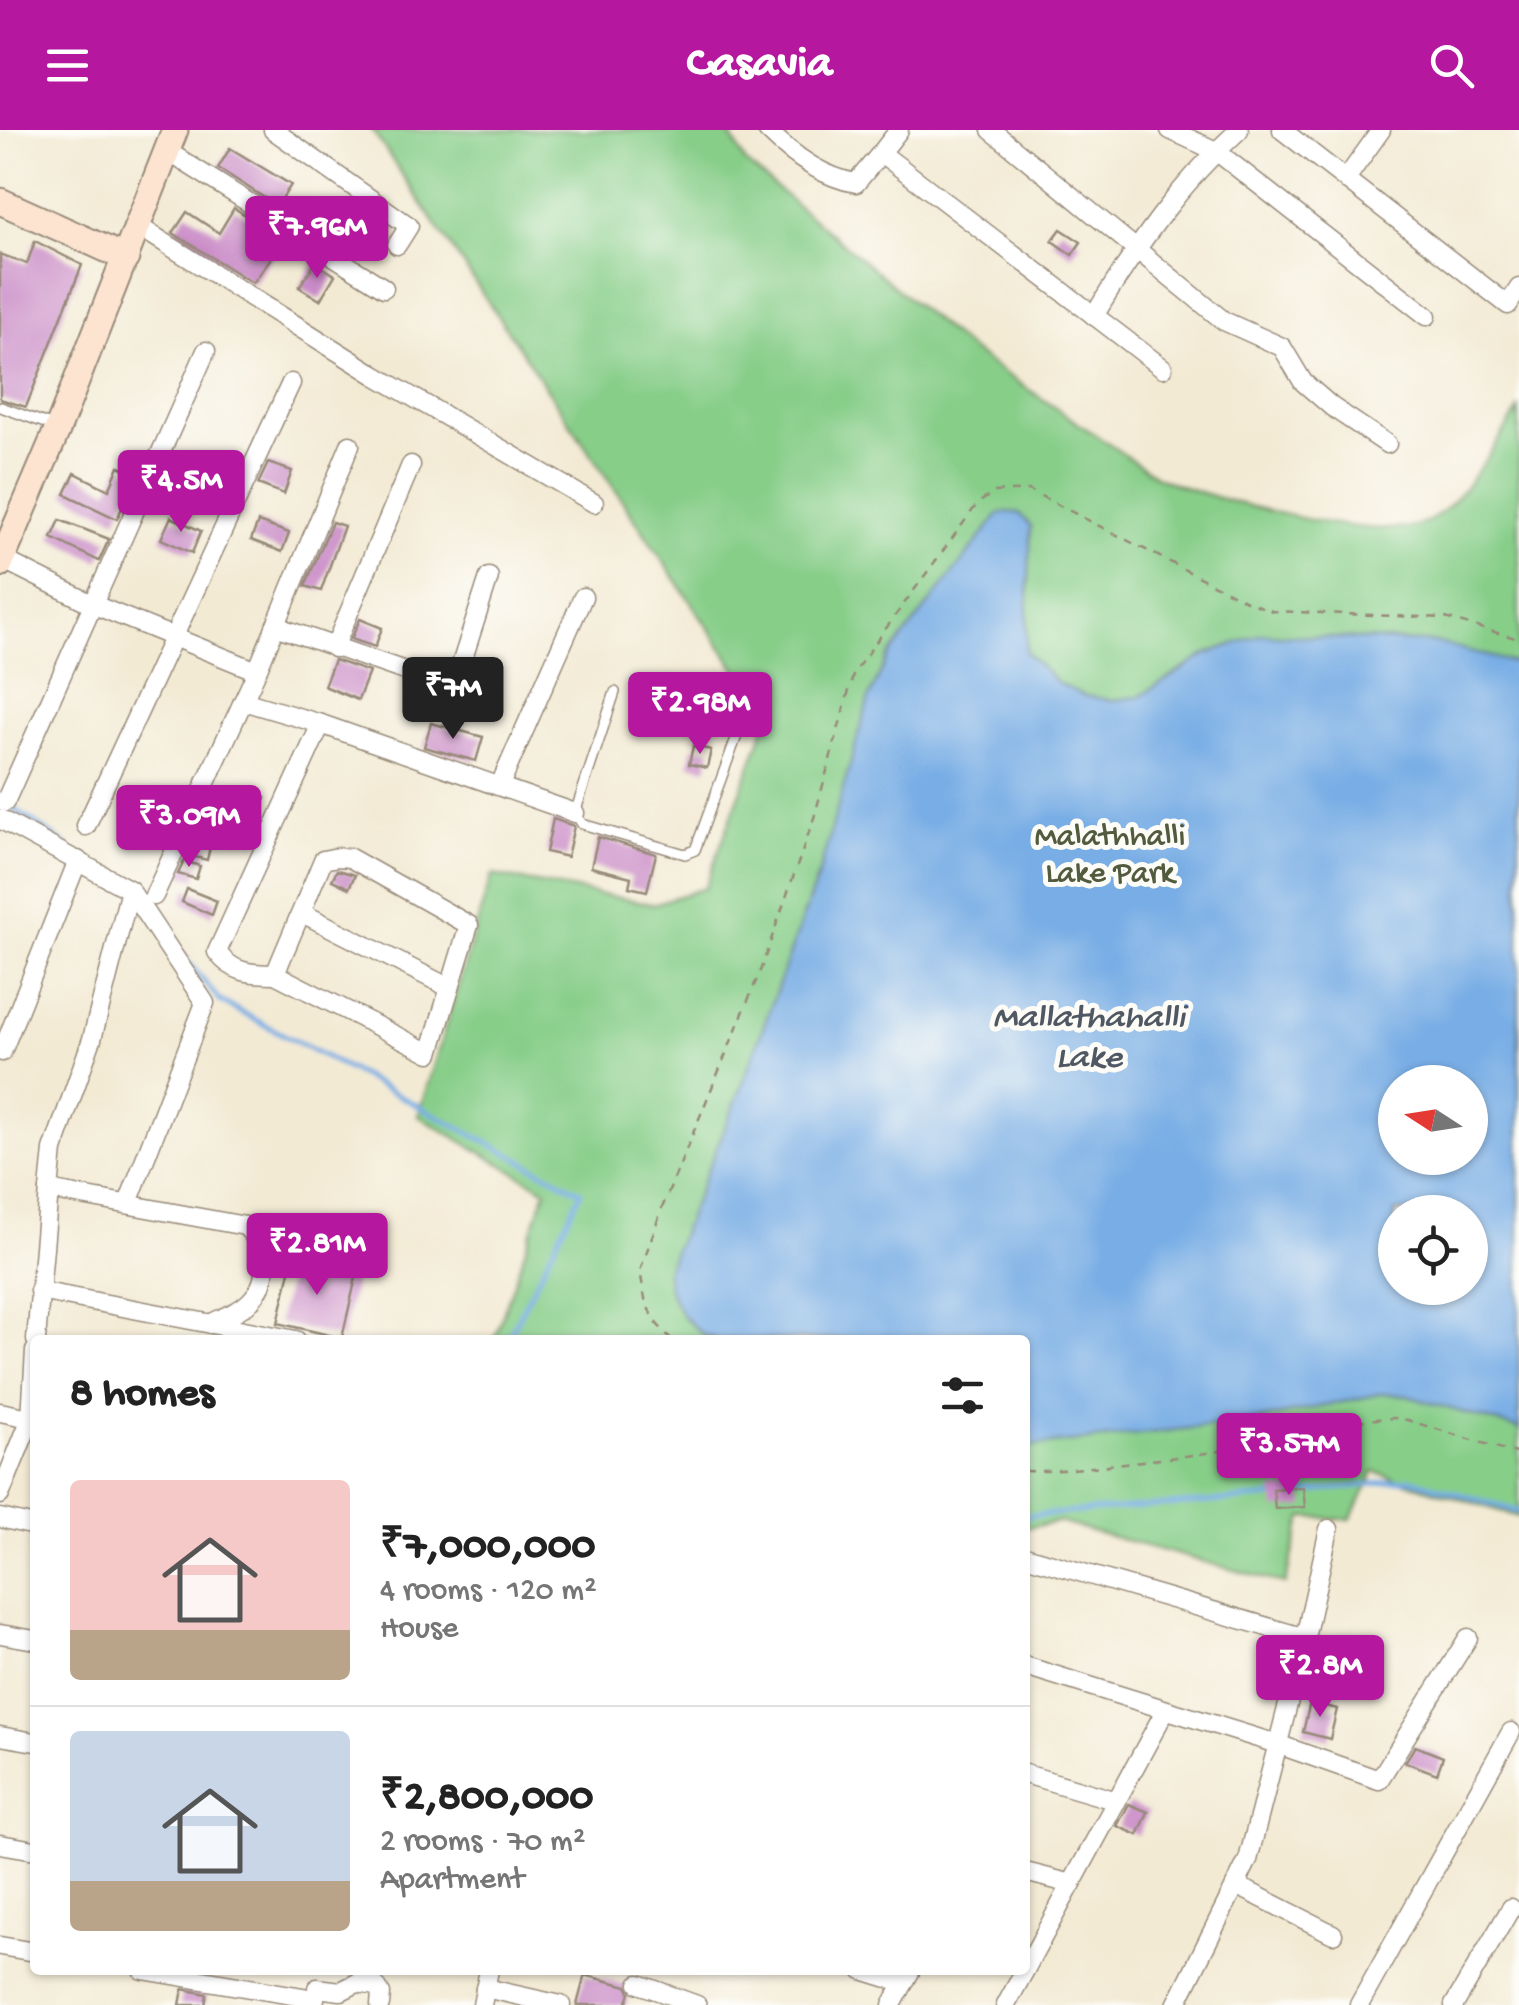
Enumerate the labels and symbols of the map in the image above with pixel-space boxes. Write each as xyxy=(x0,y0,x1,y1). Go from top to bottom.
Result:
pin: ₹7.96M xyxy=(236,196,398,281)
pin: ₹4.5M xyxy=(111,450,251,535)
pin: ₹7M xyxy=(405,657,501,742)
pin: ₹2.98M xyxy=(619,672,781,757)
pin: ₹3.09M xyxy=(108,785,270,870)
park label: Malathhalli Lake Park xyxy=(1034,819,1186,894)
water label: Mallathahalli Lake xyxy=(993,999,1189,1080)
north arrow xyxy=(1378,1065,1488,1175)
pin: ₹2.81M xyxy=(236,1213,398,1298)
pin: ₹3.57M xyxy=(1208,1413,1370,1498)
pin: ₹2.8M xyxy=(1250,1635,1390,1720)

